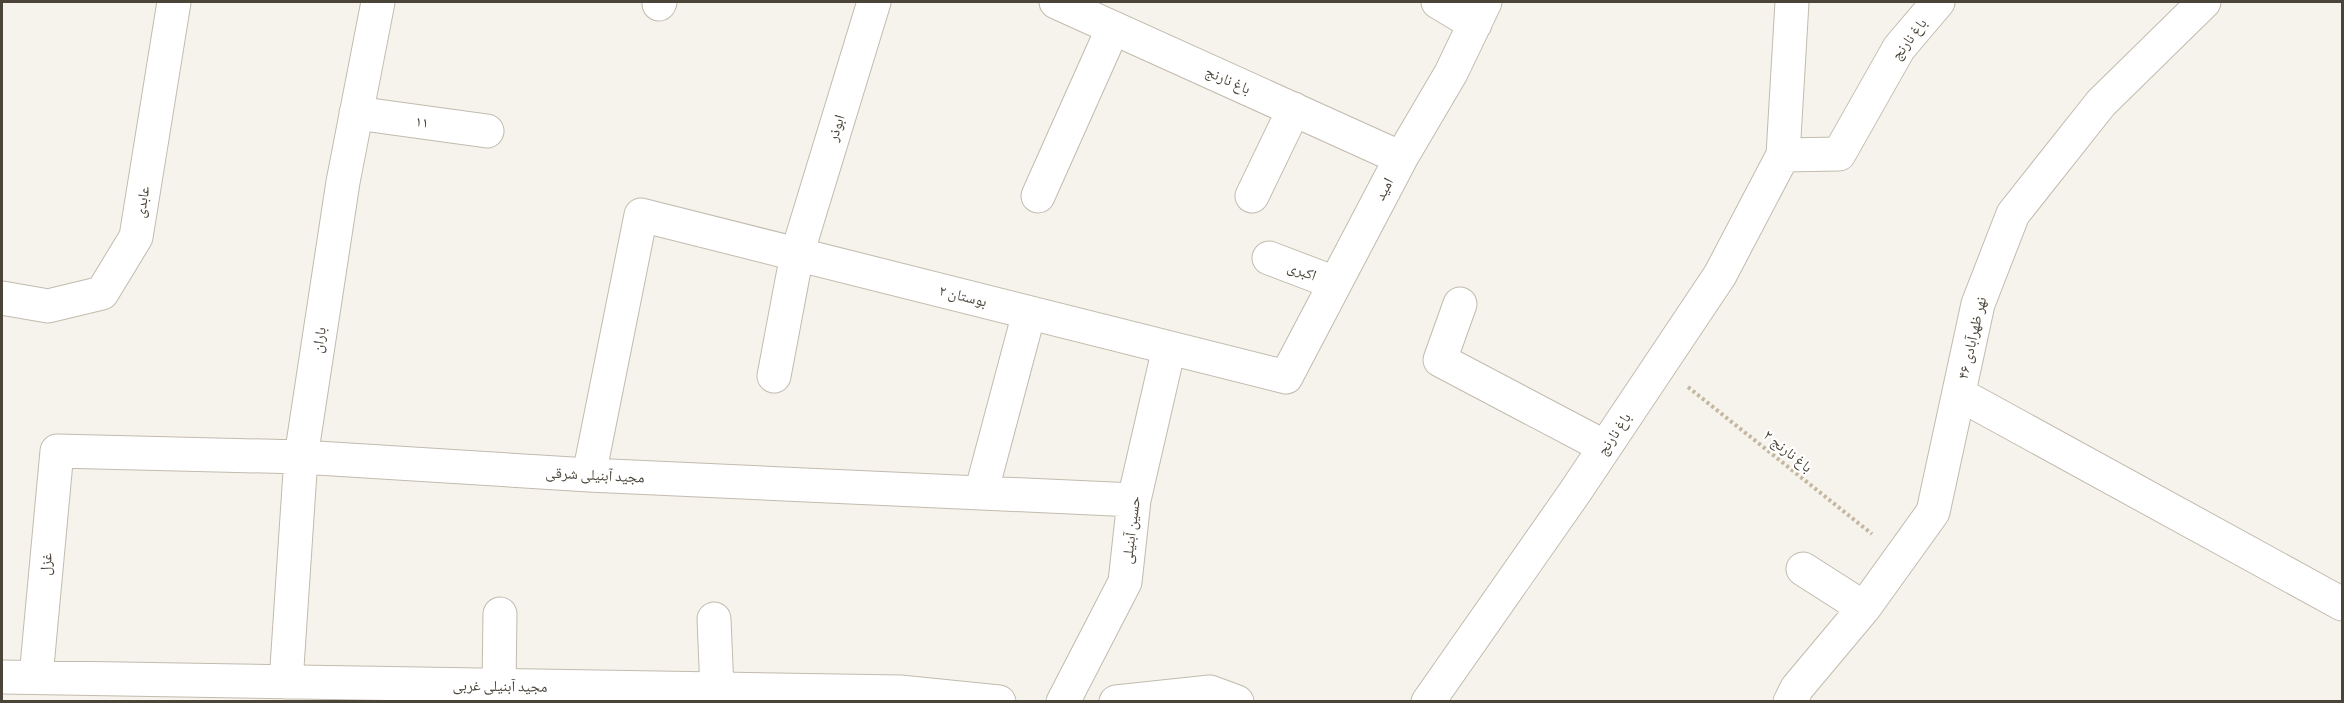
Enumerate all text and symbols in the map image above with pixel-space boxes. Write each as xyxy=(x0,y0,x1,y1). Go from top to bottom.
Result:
street label: باغ نارنج xyxy=(1886,13,1931,64)
street label: باغ نارنج xyxy=(1202,60,1254,99)
street label: ۱۱ xyxy=(414,110,430,133)
street label: ابوذر xyxy=(821,112,849,145)
street label: امید xyxy=(1369,174,1398,204)
street label: عابدی xyxy=(129,184,154,219)
street label: اکبری xyxy=(1285,256,1320,285)
street label: بوستان ۲ xyxy=(937,279,989,312)
street label: نهر ظهرآبادی ۴۶ xyxy=(1952,295,1991,381)
street label: باران xyxy=(306,325,331,354)
street label: باغ نارنج xyxy=(1592,408,1636,459)
street label: باغ نارنج ۲ xyxy=(1759,424,1817,477)
street label: مجید آبنیلی شرقی xyxy=(545,461,645,488)
street label: حسین آبنیلی xyxy=(1116,494,1145,565)
street label: غزل xyxy=(34,551,57,576)
street label: مجید آبنیلی غربی xyxy=(452,674,548,697)

